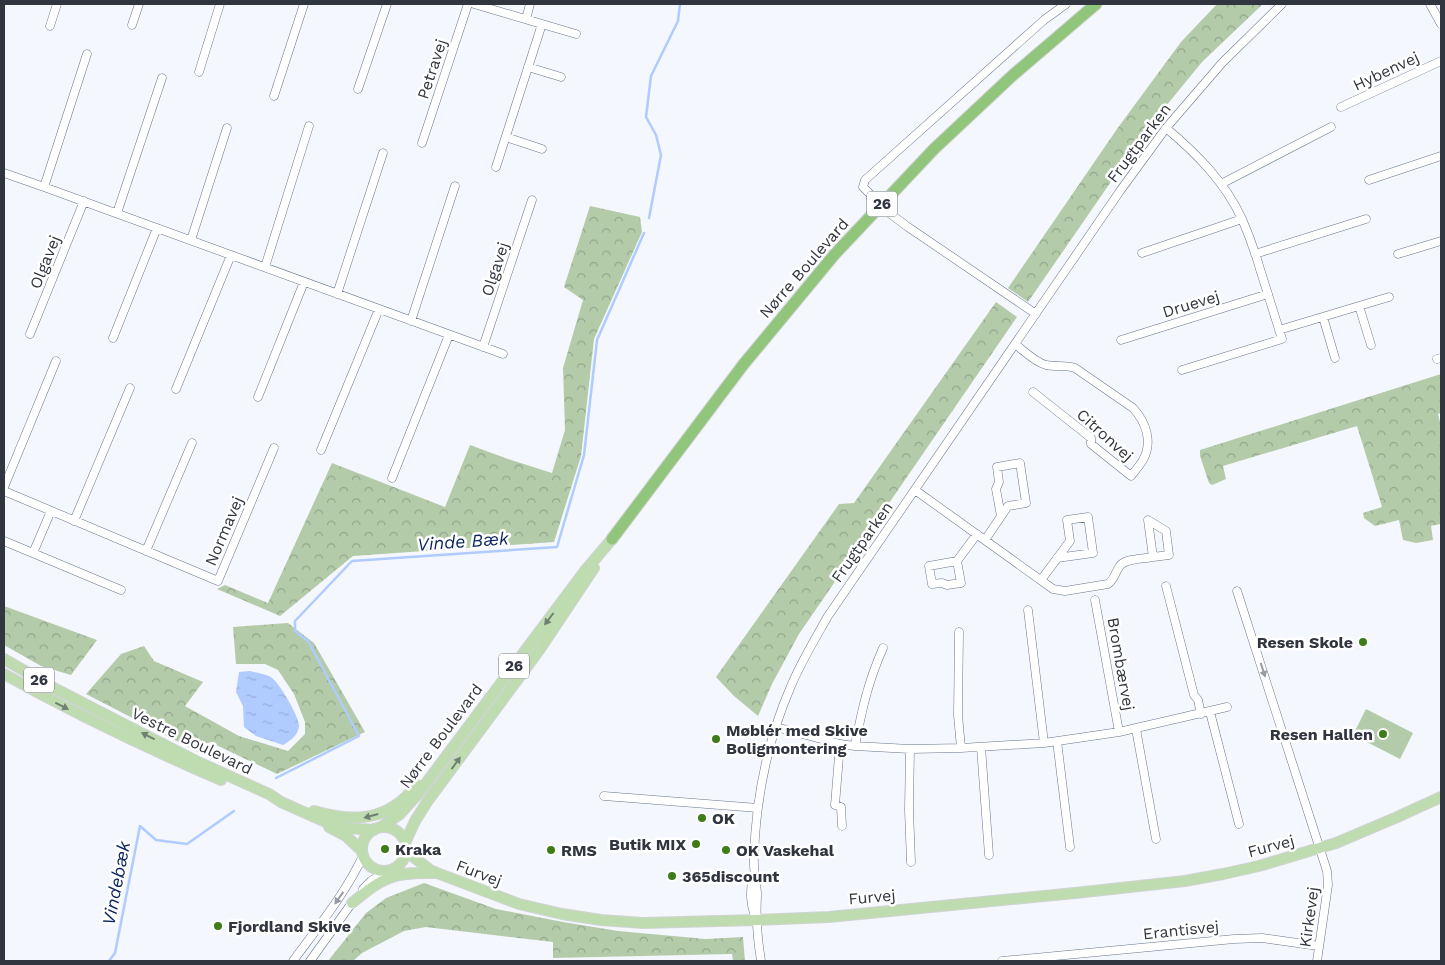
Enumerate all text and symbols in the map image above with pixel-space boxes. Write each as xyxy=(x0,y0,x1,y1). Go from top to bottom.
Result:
street label: Petravej xyxy=(413,36,451,102)
street label: Hybenvej xyxy=(1350,47,1422,95)
street label: Frugtparken xyxy=(1103,100,1175,186)
road number: 26 xyxy=(867,192,897,216)
street label: Nørre Boulevard xyxy=(755,214,853,322)
street label: Olgavej xyxy=(26,232,64,292)
street label: Olgavej xyxy=(477,239,513,299)
street label: Druevej xyxy=(1160,286,1222,322)
street label: Citronvej xyxy=(1073,405,1137,465)
street label: Normavej xyxy=(201,493,247,569)
street label: Frugtparken xyxy=(827,498,897,586)
water label: Vinde Bæk xyxy=(417,527,511,555)
one-way arrow xyxy=(544,612,554,626)
street label: Brombærvej xyxy=(1103,616,1139,712)
place label: Resen Skole xyxy=(1257,633,1353,652)
marker: Resen Skole xyxy=(1357,636,1369,648)
road number: 26 xyxy=(499,654,529,678)
one-way arrow xyxy=(1260,663,1267,678)
road number: 26 xyxy=(24,668,54,692)
street label: Nørre Boulevard xyxy=(395,680,487,792)
one-way arrow xyxy=(55,702,69,710)
street label: Vestre Boulevard xyxy=(128,703,256,779)
place label: Møblér med Skive Boligmontering xyxy=(726,721,868,758)
place label: Resen Hallen xyxy=(1270,725,1373,744)
marker: Resen Hallen xyxy=(1377,728,1389,740)
one-way arrow xyxy=(140,732,155,740)
marker: Møblér med Skive Boligmontering xyxy=(710,733,722,745)
one-way arrow xyxy=(451,756,461,770)
place label: OK xyxy=(712,809,735,828)
one-way arrow xyxy=(363,812,378,820)
marker: OK xyxy=(696,812,708,824)
street label: Furvej xyxy=(1246,831,1296,861)
place label: Butik MIX xyxy=(609,835,686,854)
water label: Vindebæk xyxy=(98,838,135,927)
marker: Butik MIX xyxy=(690,838,702,850)
place label: Kraka xyxy=(395,840,442,859)
place label: RMS xyxy=(561,841,597,860)
place label: OK Vaskehal xyxy=(736,841,835,860)
marker: Kraka xyxy=(379,843,391,855)
marker: RMS xyxy=(545,844,557,856)
marker: OK Vaskehal xyxy=(720,844,732,856)
street label: Furvej xyxy=(454,856,504,890)
place label: 365discount xyxy=(682,867,779,886)
marker: 365discount xyxy=(666,870,678,882)
street label: Furvej xyxy=(848,885,896,909)
street label: Kirkevej xyxy=(1295,886,1323,948)
one-way arrow xyxy=(334,891,344,905)
place label: Fjordland Skive xyxy=(228,917,351,936)
street label: Erantisvej xyxy=(1142,917,1220,943)
marker: Fjordland Skive xyxy=(212,920,224,932)

